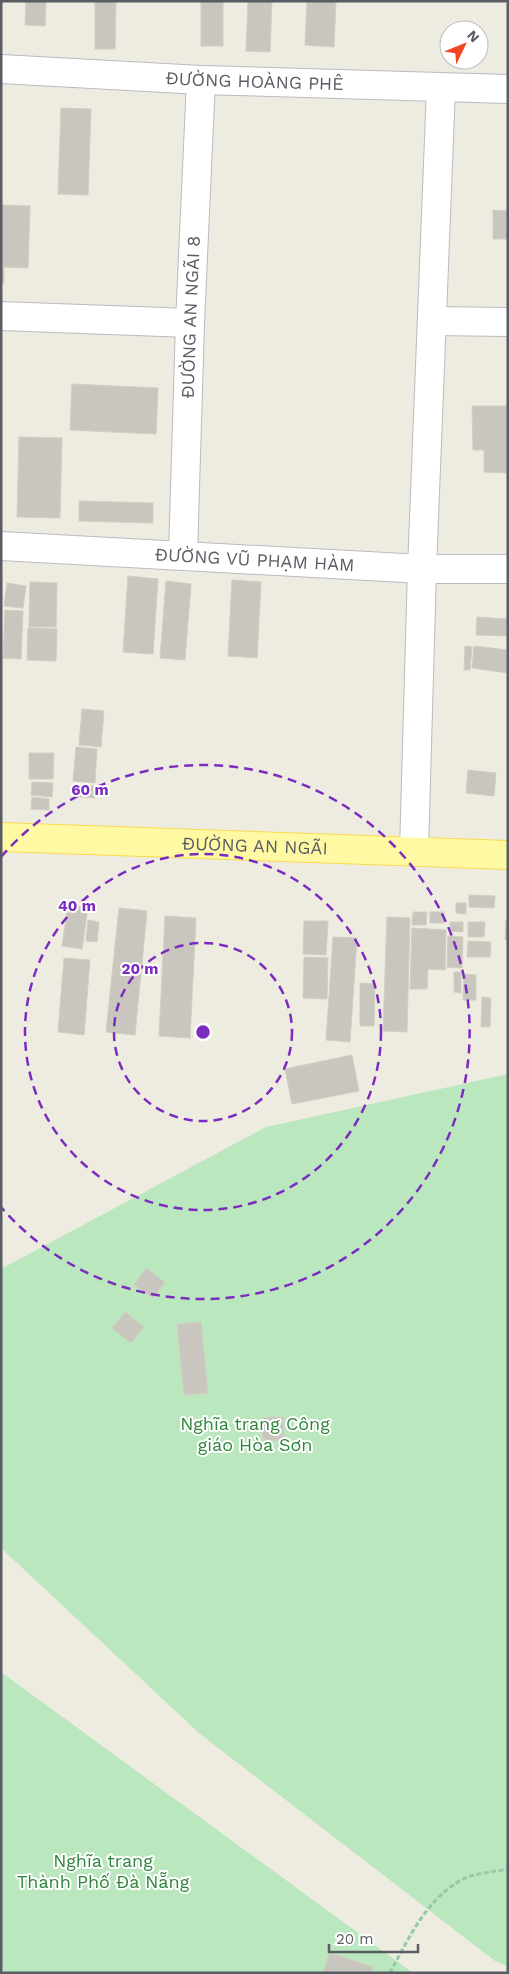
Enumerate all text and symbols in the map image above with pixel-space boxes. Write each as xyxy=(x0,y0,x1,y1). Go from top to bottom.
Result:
north arrow xyxy=(439,20,489,70)
text: N xyxy=(464,27,483,45)
street label: ĐƯỜNG HOÀNG PHÊ xyxy=(165,67,344,94)
street label: ĐƯỜNG AN NGÃI 8 xyxy=(177,235,204,399)
street label: ĐƯỜNG VŨ PHẠM HÀM xyxy=(154,543,355,575)
text: 60 m xyxy=(71,781,109,799)
street label: ĐƯỜNG AN NGÃI xyxy=(182,832,328,859)
text: 40 m xyxy=(58,897,96,915)
text: 20 m xyxy=(121,960,159,978)
centre of rings xyxy=(194,1023,212,1041)
park label: Nghĩa trang Công giáo Hòa Sơn xyxy=(180,1413,330,1455)
park label: Nghĩa trang Thành Phố Đà Nẵng xyxy=(17,1850,190,1892)
scale bar xyxy=(329,1922,418,1954)
text: 20 m xyxy=(336,1930,374,1948)

